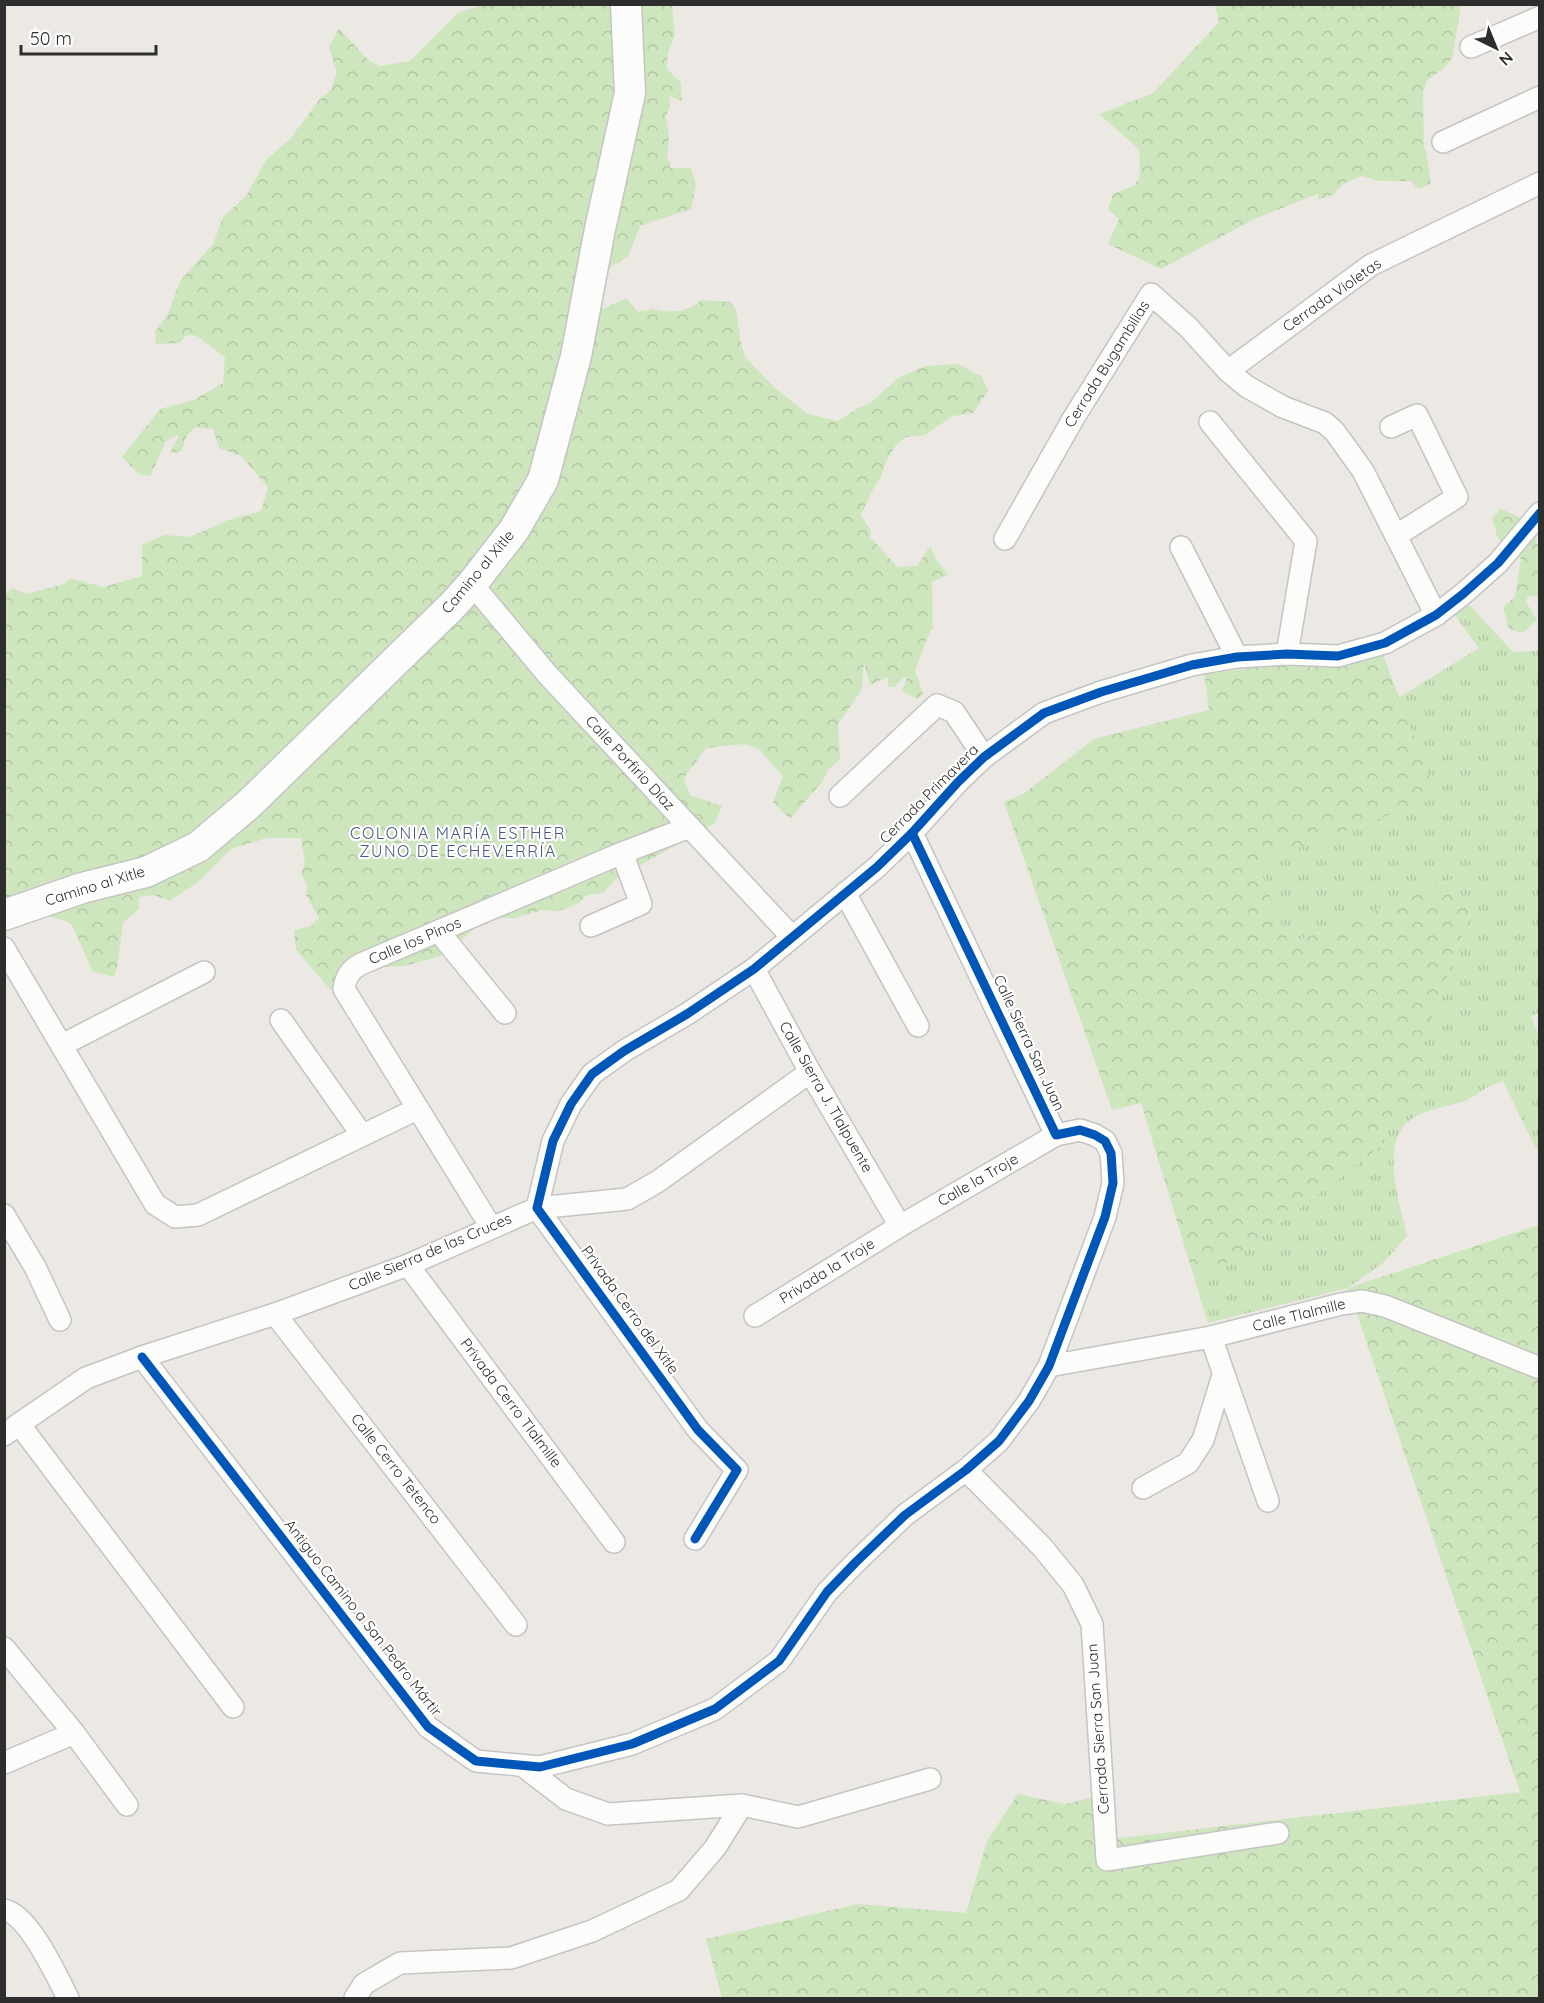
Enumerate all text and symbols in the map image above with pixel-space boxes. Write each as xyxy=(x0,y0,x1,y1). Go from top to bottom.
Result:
scale bar xyxy=(21,18,156,56)
north arrow xyxy=(1466,18,1526,78)
text: 50 m xyxy=(30,27,72,50)
text: N xyxy=(1495,48,1517,70)
street label: Cerrada Violetas xyxy=(1279,253,1385,336)
street label: Cerrada Bugambilias xyxy=(1060,297,1153,431)
street label: Camino al Xitle xyxy=(437,526,518,617)
street label: Calle Porfirio Díaz xyxy=(582,711,679,814)
street label: Cerrada Primavera xyxy=(875,740,982,847)
district label: COLONIA MARÍA ESTHER ZUNO DE ECHEVERRÍA xyxy=(350,823,566,861)
street label: Camino al Xitle xyxy=(43,861,147,910)
street label: Calle los Pinos xyxy=(366,913,464,969)
street label: Calle Sierra San Juan xyxy=(990,972,1069,1114)
street label: Calle Sierra J. Tlalpuente xyxy=(775,1018,878,1176)
street label: Calle la Troje xyxy=(934,1149,1021,1210)
street label: Calle Sierra de las Cruces xyxy=(345,1208,514,1295)
street label: Privada la Troje xyxy=(775,1234,878,1308)
street label: Privada Cerro del Xitle xyxy=(577,1242,683,1378)
street label: Calle Tlalmille xyxy=(1250,1294,1347,1335)
street label: Privada Cerro Tlalmille xyxy=(457,1334,566,1471)
street label: Calle Cerro Tetenco xyxy=(347,1409,446,1528)
street label: Antiguo Camino a San Pedro Mártir xyxy=(280,1515,446,1720)
street label: Cerrada Sierra San Juan xyxy=(1082,1643,1113,1815)

